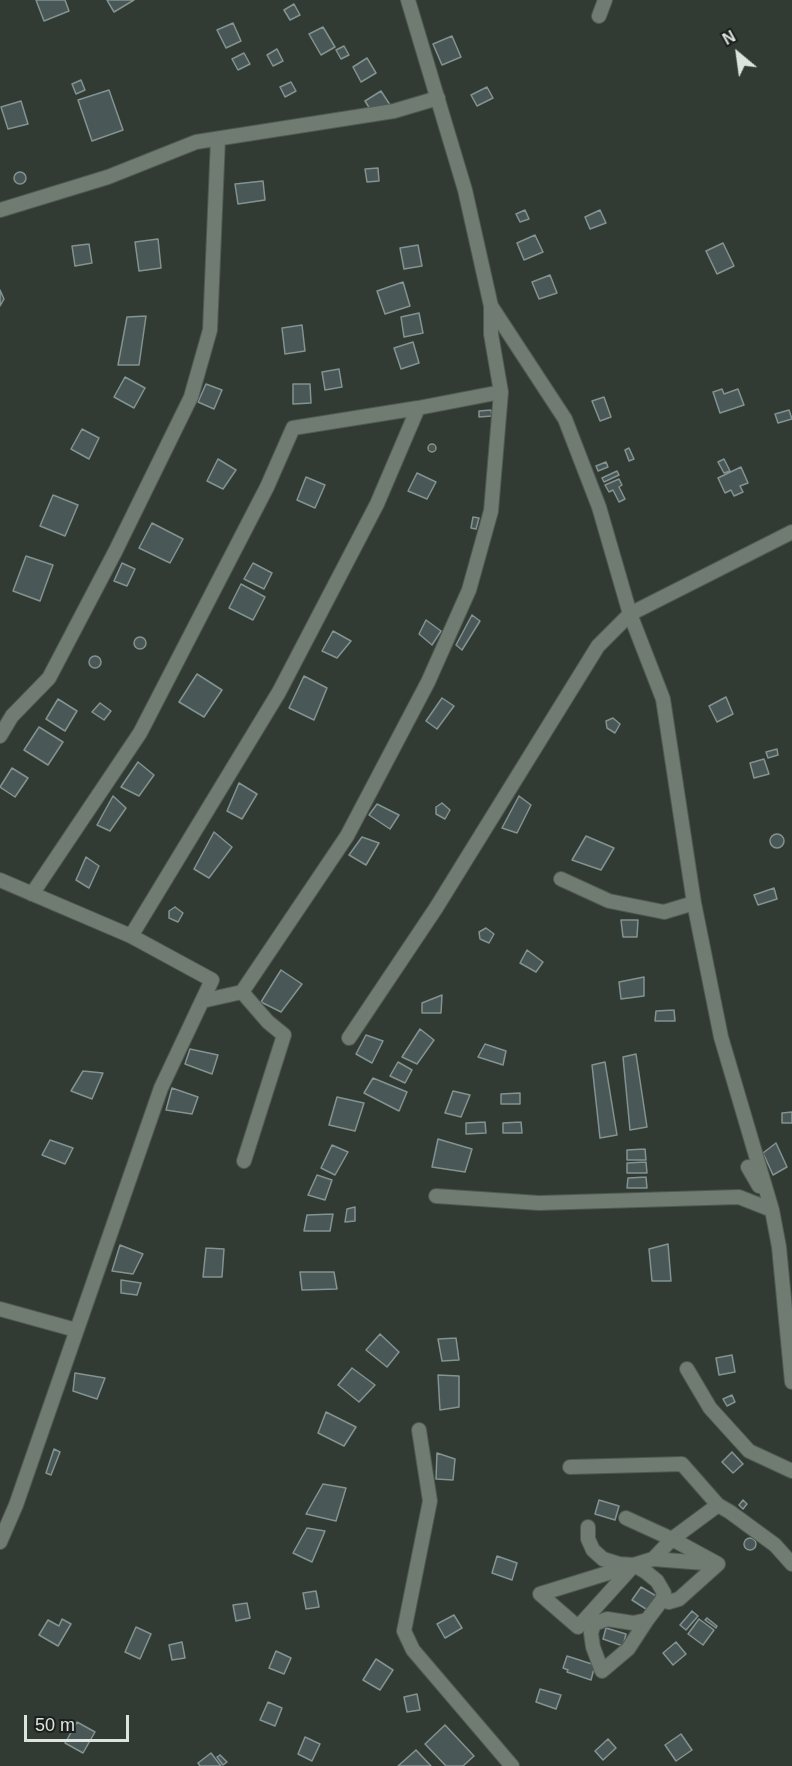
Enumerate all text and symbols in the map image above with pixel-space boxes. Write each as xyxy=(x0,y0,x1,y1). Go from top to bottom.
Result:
north arrow xyxy=(708,24,768,84)
text: N xyxy=(720,28,738,48)
scale bar xyxy=(27,1703,132,1741)
text: 50 m xyxy=(35,1715,75,1735)

